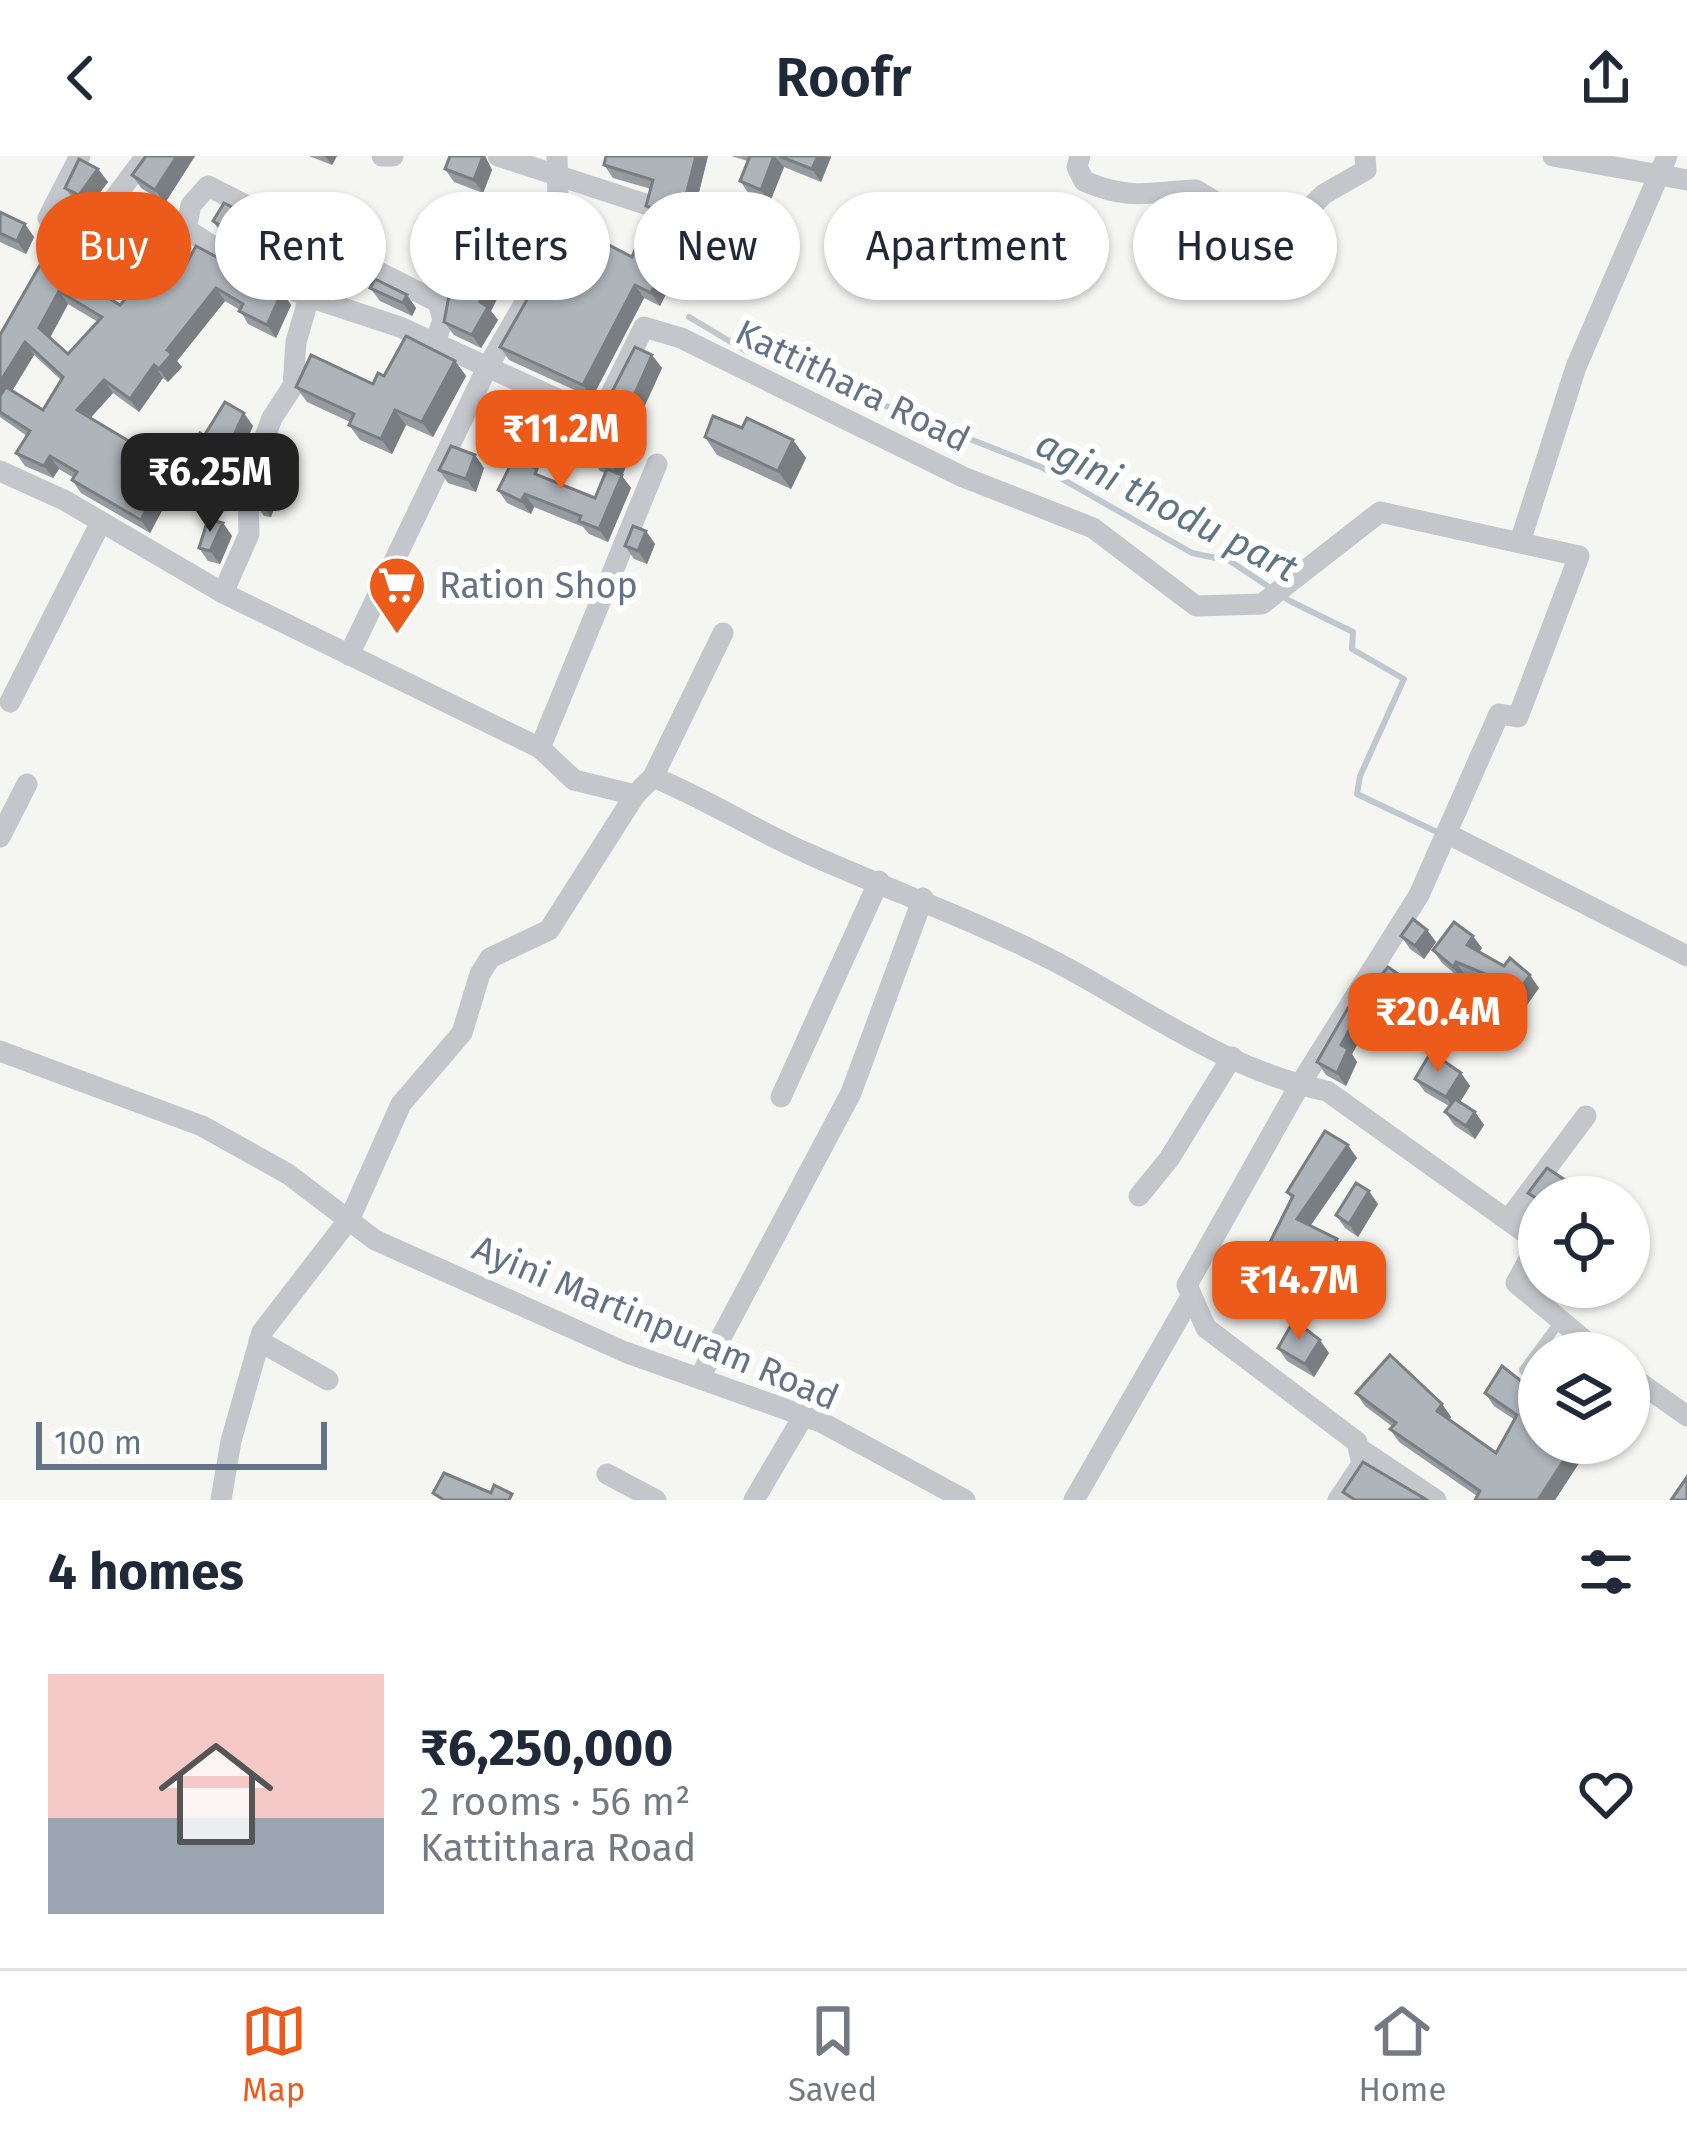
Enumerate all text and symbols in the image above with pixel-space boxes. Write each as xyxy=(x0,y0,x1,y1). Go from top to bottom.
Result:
icon: back xyxy=(48,45,114,111)
icon: share xyxy=(1573,45,1639,111)
text: Roofr xyxy=(776,46,911,110)
chip: Buy xyxy=(36,192,191,300)
chip: Rent xyxy=(215,192,386,300)
chip: Filters xyxy=(410,192,610,300)
chip: New xyxy=(634,192,800,300)
chip: Apartment xyxy=(824,192,1109,300)
chip: House xyxy=(1133,192,1337,300)
street label: Kattithara Road xyxy=(728,310,977,462)
pin: ₹11.2M xyxy=(463,390,659,492)
text: ₹11.2M xyxy=(503,406,619,452)
water label: agini thodu part xyxy=(1028,420,1305,592)
pin: ₹6.25M xyxy=(112,433,308,535)
text: ₹6.25M xyxy=(148,449,272,495)
supermarket icon: Ration Shop xyxy=(366,554,428,636)
place label: Ration Shop xyxy=(439,564,638,608)
pin: ₹20.4M xyxy=(1340,973,1536,1075)
text: ₹20.4M xyxy=(1375,989,1501,1035)
map controls xyxy=(1518,1176,1650,1464)
button: locate xyxy=(1518,1176,1650,1308)
street label: Ayini Martinpuram Road xyxy=(466,1226,845,1420)
pin: ₹14.7M xyxy=(1201,1241,1397,1343)
text: ₹14.7M xyxy=(1239,1257,1359,1303)
button: layers xyxy=(1518,1332,1650,1464)
scale bar xyxy=(36,1416,327,1469)
text: 100 m xyxy=(54,1423,142,1463)
icon: filters xyxy=(1573,1539,1639,1605)
text: 4 homes xyxy=(48,1541,244,1603)
text: ₹6,250,000 xyxy=(420,1717,673,1779)
icon: home xyxy=(144,1722,288,1866)
icon: heart xyxy=(1573,1761,1639,1827)
text: 2 rooms · 56 m² xyxy=(420,1779,690,1825)
text: Kattithara Road xyxy=(420,1825,696,1871)
tab: Map xyxy=(241,1998,307,2110)
tab: Saved xyxy=(788,1998,877,2110)
tab: Home xyxy=(1358,1998,1446,2110)

